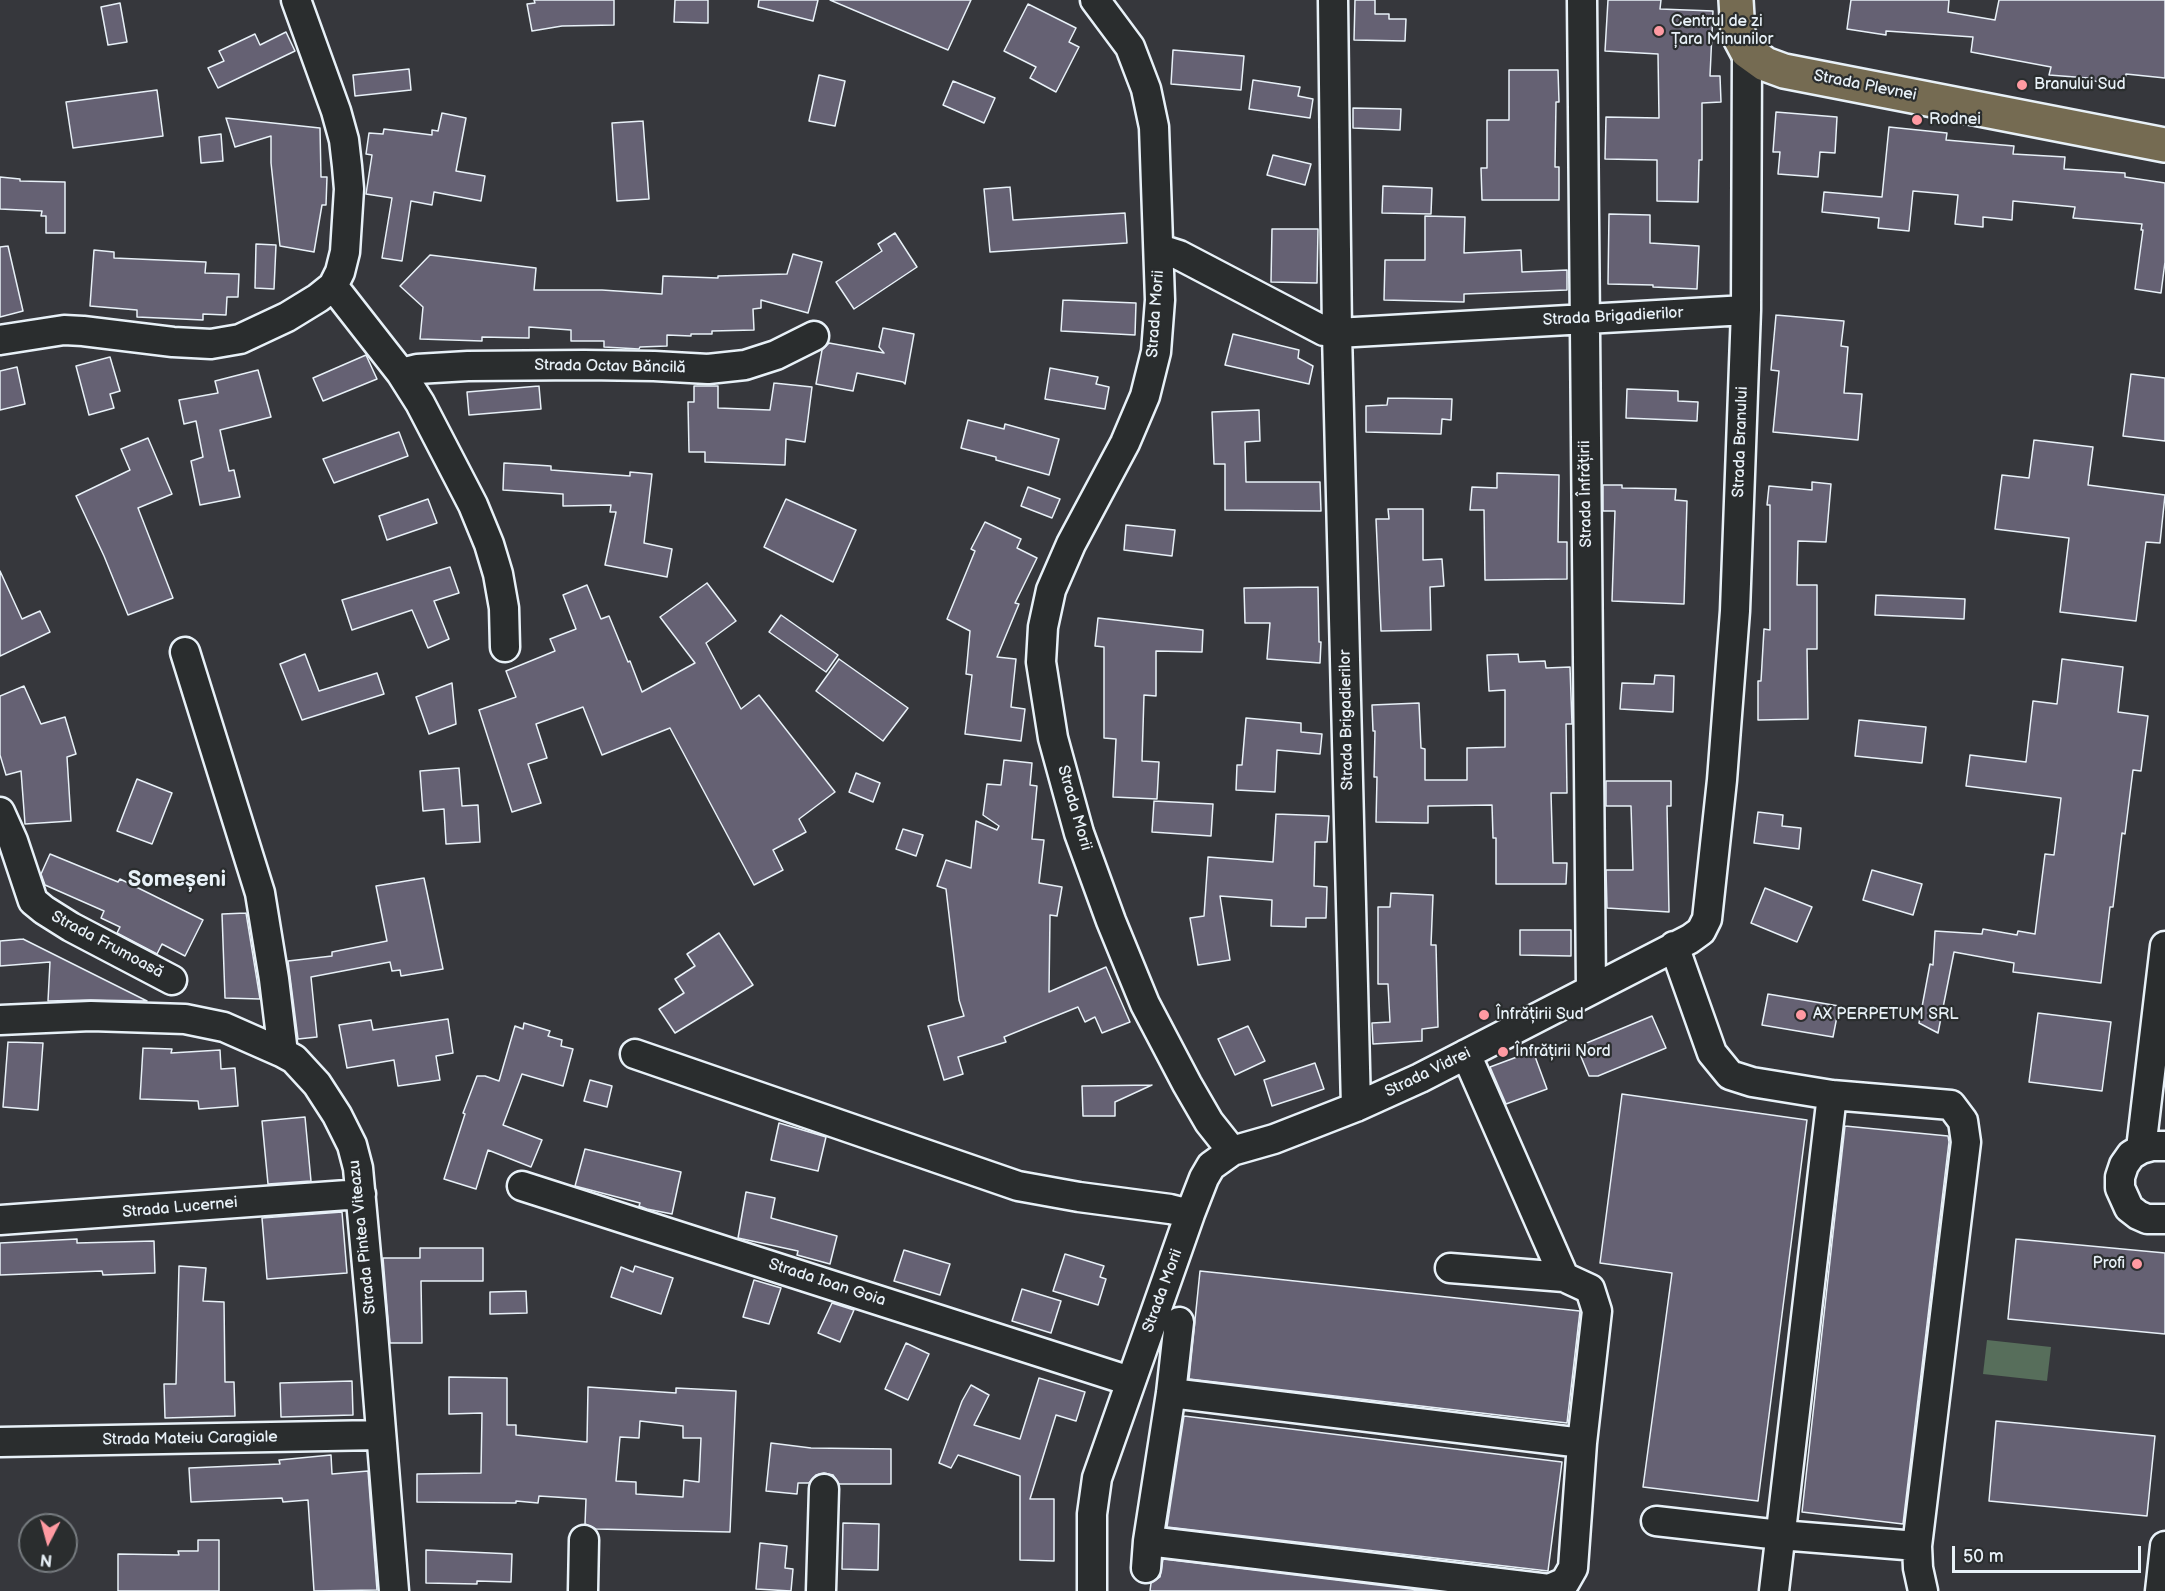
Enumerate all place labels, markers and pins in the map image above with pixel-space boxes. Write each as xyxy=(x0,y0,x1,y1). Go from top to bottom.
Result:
place label: Centrul de zi Țara Minunilor xyxy=(1671,12,1773,50)
marker: Centrul de zi Țara Minunilor xyxy=(1652,24,1666,38)
place label: Branului Sud xyxy=(2034,75,2126,95)
marker: Branului Sud xyxy=(2015,78,2029,92)
place label: Rodnei xyxy=(1929,110,1981,130)
marker: Rodnei xyxy=(1910,113,1924,127)
place label: Înfrățirii Sud xyxy=(1496,1005,1584,1025)
place label: AX PERPETUM SRL xyxy=(1813,1005,1958,1025)
marker: Înfrățirii Sud xyxy=(1477,1008,1491,1022)
marker: AX PERPETUM SRL xyxy=(1794,1008,1808,1022)
place label: Înfrățirii Nord xyxy=(1515,1042,1611,1062)
marker: Înfrățirii Nord xyxy=(1496,1045,1510,1059)
place label: Profi xyxy=(2093,1254,2125,1274)
marker: Profi xyxy=(2130,1257,2144,1271)

